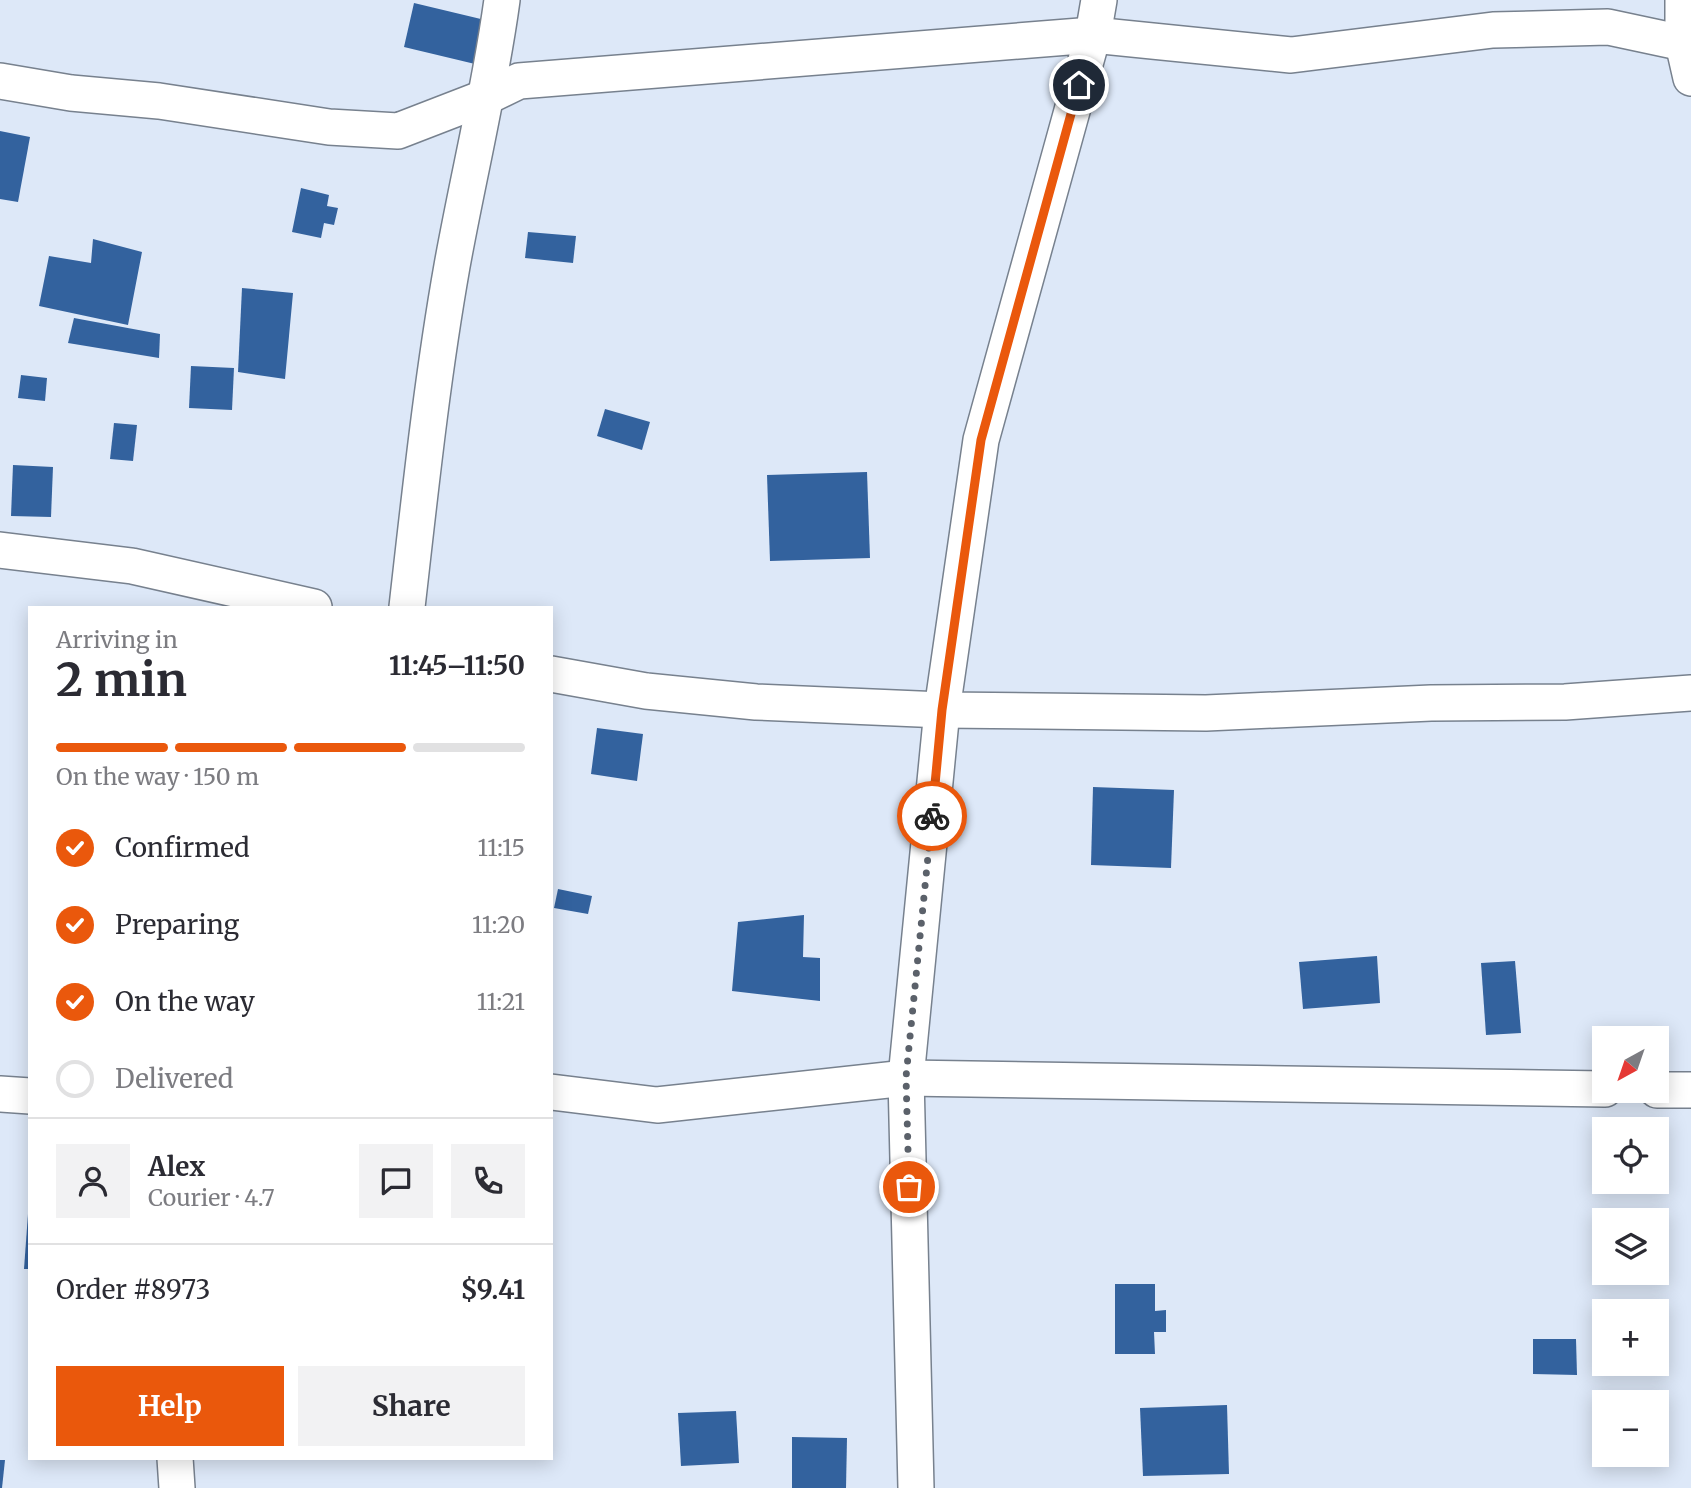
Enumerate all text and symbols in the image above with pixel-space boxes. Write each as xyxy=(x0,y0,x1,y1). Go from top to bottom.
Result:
pin xyxy=(1049,55,1109,115)
icon: home xyxy=(1060,66,1098,104)
text: Arriving in xyxy=(56,625,178,654)
text: 11:45–11:50 xyxy=(389,649,525,682)
text: 2 min xyxy=(56,651,187,709)
text: On the way · 150 m xyxy=(56,762,259,791)
courier xyxy=(897,781,967,851)
icon: bike xyxy=(913,797,951,835)
icon: check xyxy=(56,829,94,867)
text: Confirmed xyxy=(115,831,250,864)
text: 11:15 xyxy=(478,833,525,862)
icon: check xyxy=(56,906,94,944)
text: Preparing xyxy=(115,908,239,941)
text: 11:20 xyxy=(472,910,525,939)
icon: check xyxy=(56,983,94,1021)
text: On the way xyxy=(115,985,255,1018)
text: 11:21 xyxy=(477,987,525,1016)
north arrow xyxy=(1592,1026,1670,1102)
map controls xyxy=(1592,1026,1669,1467)
text: Delivered xyxy=(115,1062,234,1095)
button: locate xyxy=(1592,1117,1669,1194)
button: person xyxy=(56,1144,130,1218)
button: chat xyxy=(359,1144,433,1218)
button: phone xyxy=(451,1144,525,1218)
text: Alex xyxy=(148,1150,205,1183)
pin xyxy=(879,1157,939,1217)
icon: bag xyxy=(890,1168,928,1206)
text: Courier · 4.7 xyxy=(148,1183,275,1212)
button: layers xyxy=(1592,1208,1669,1285)
text: Order #8973 xyxy=(56,1273,210,1306)
text: $9.41 xyxy=(461,1273,525,1306)
button: + xyxy=(1592,1299,1669,1376)
button: Help xyxy=(56,1366,284,1446)
button: Share xyxy=(298,1366,525,1446)
button: − xyxy=(1592,1390,1669,1467)

